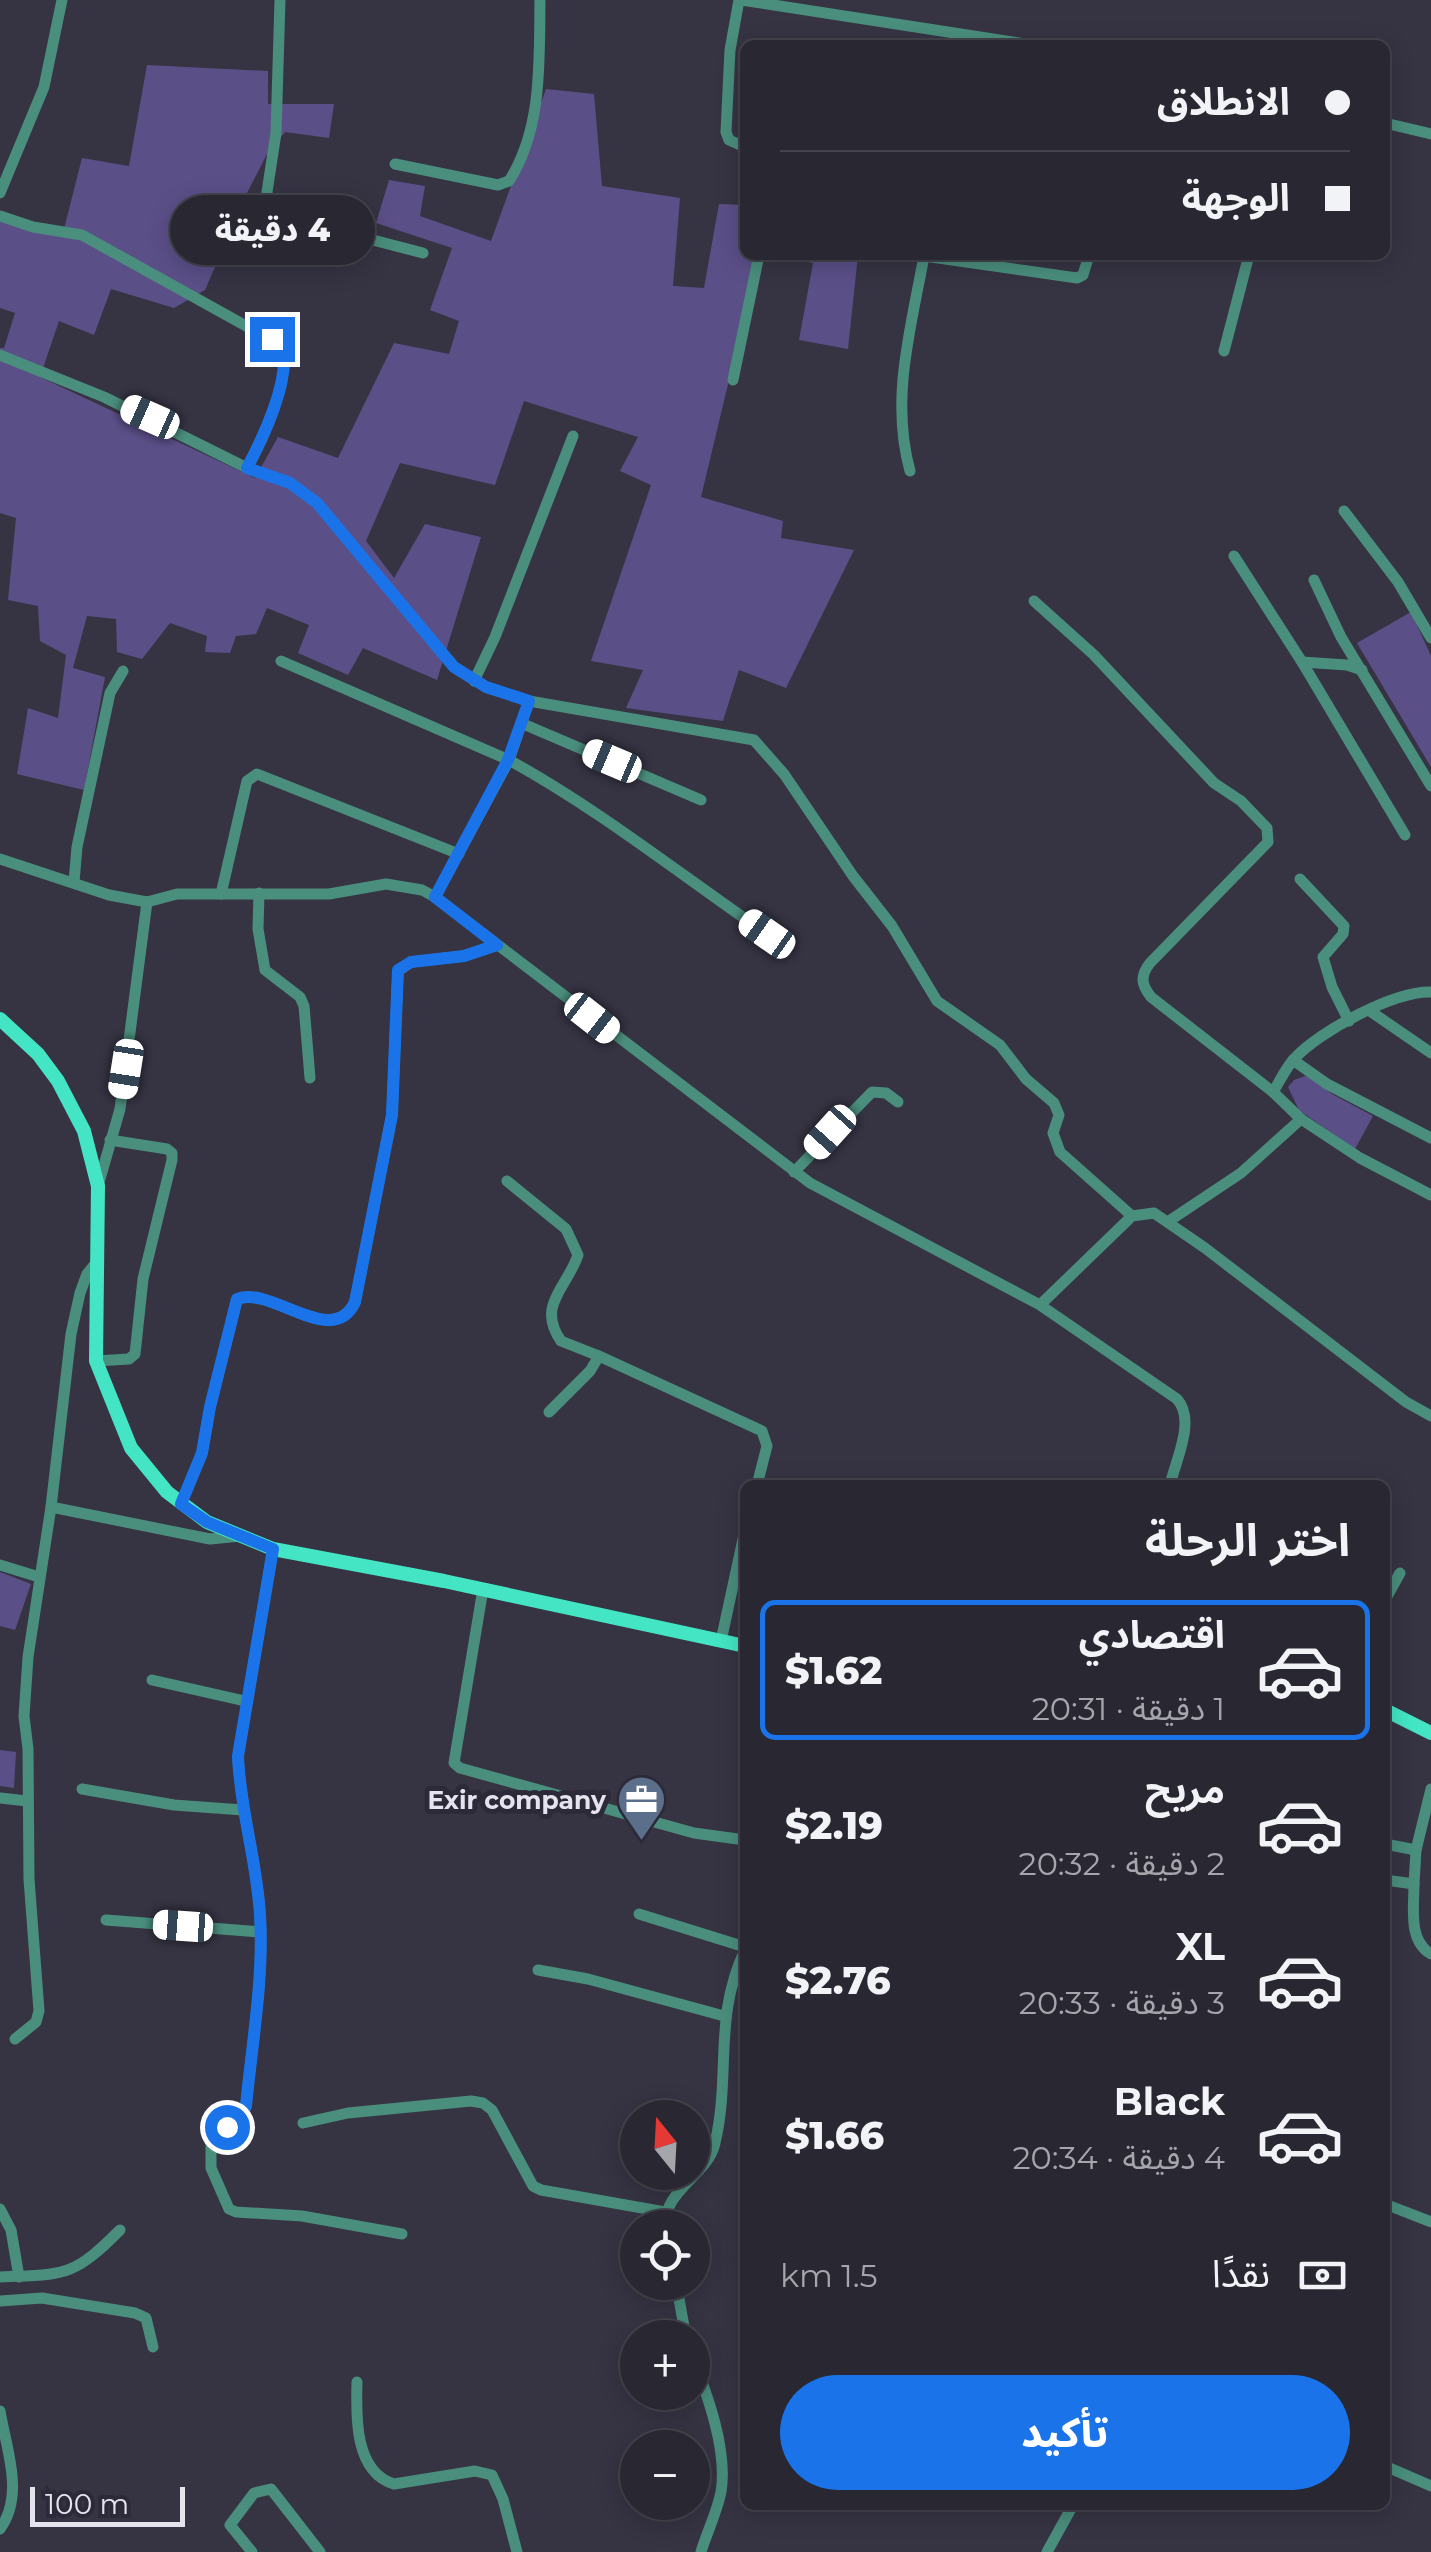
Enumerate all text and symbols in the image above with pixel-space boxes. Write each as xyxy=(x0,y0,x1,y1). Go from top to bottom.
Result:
text: الانطلاق xyxy=(1157,78,1290,125)
text: الوجهة xyxy=(1182,174,1290,221)
callout: 4 دقيقة xyxy=(170,194,374,264)
text: 4 دقيقة xyxy=(215,210,330,249)
route end xyxy=(250,317,295,362)
car xyxy=(116,391,184,443)
car xyxy=(579,735,645,787)
car xyxy=(734,905,800,963)
car xyxy=(559,988,625,1048)
car xyxy=(106,1037,146,1101)
car xyxy=(799,1100,861,1164)
text: اختر الرحلة xyxy=(1145,1512,1350,1567)
text: اقتصادي xyxy=(1079,1611,1225,1658)
icon: car xyxy=(1255,1625,1345,1715)
text: $1.62 xyxy=(785,1647,882,1694)
text: 1 دقيقة · 20:31 xyxy=(1032,1689,1225,1728)
text: مريح xyxy=(1145,1766,1225,1813)
office icon: Exir company xyxy=(615,1774,667,1842)
icon: car xyxy=(1255,1780,1345,1870)
place label: Exir company xyxy=(427,1785,607,1815)
text: $2.19 xyxy=(785,1802,883,1849)
text: 2 دقيقة · 20:32 xyxy=(1019,1844,1225,1883)
car xyxy=(152,1909,214,1943)
text: XL xyxy=(1176,1923,1225,1970)
icon: car xyxy=(1255,1935,1345,2025)
text: $2.76 xyxy=(785,1957,891,2004)
text: 3 دقيقة · 20:33 xyxy=(1019,1983,1225,2022)
text: Black xyxy=(1114,2078,1225,2125)
icon: car xyxy=(1255,2090,1345,2180)
north arrow xyxy=(620,2100,710,2190)
map controls xyxy=(620,2100,710,2520)
route start xyxy=(205,2105,250,2150)
text: $1.66 xyxy=(785,2112,884,2159)
text: 4 دقيقة · 20:34 xyxy=(1012,2138,1225,2177)
button: locate xyxy=(620,2210,710,2300)
icon: cash xyxy=(1295,2248,1350,2303)
text: نقدًا xyxy=(1212,2250,1270,2297)
text: 1.5 km xyxy=(780,2256,878,2295)
button: + xyxy=(620,2320,710,2410)
button: تأكيد xyxy=(780,2375,1350,2490)
button: − xyxy=(620,2430,710,2520)
scale bar xyxy=(30,2482,185,2526)
text: 100 m xyxy=(45,2487,129,2521)

